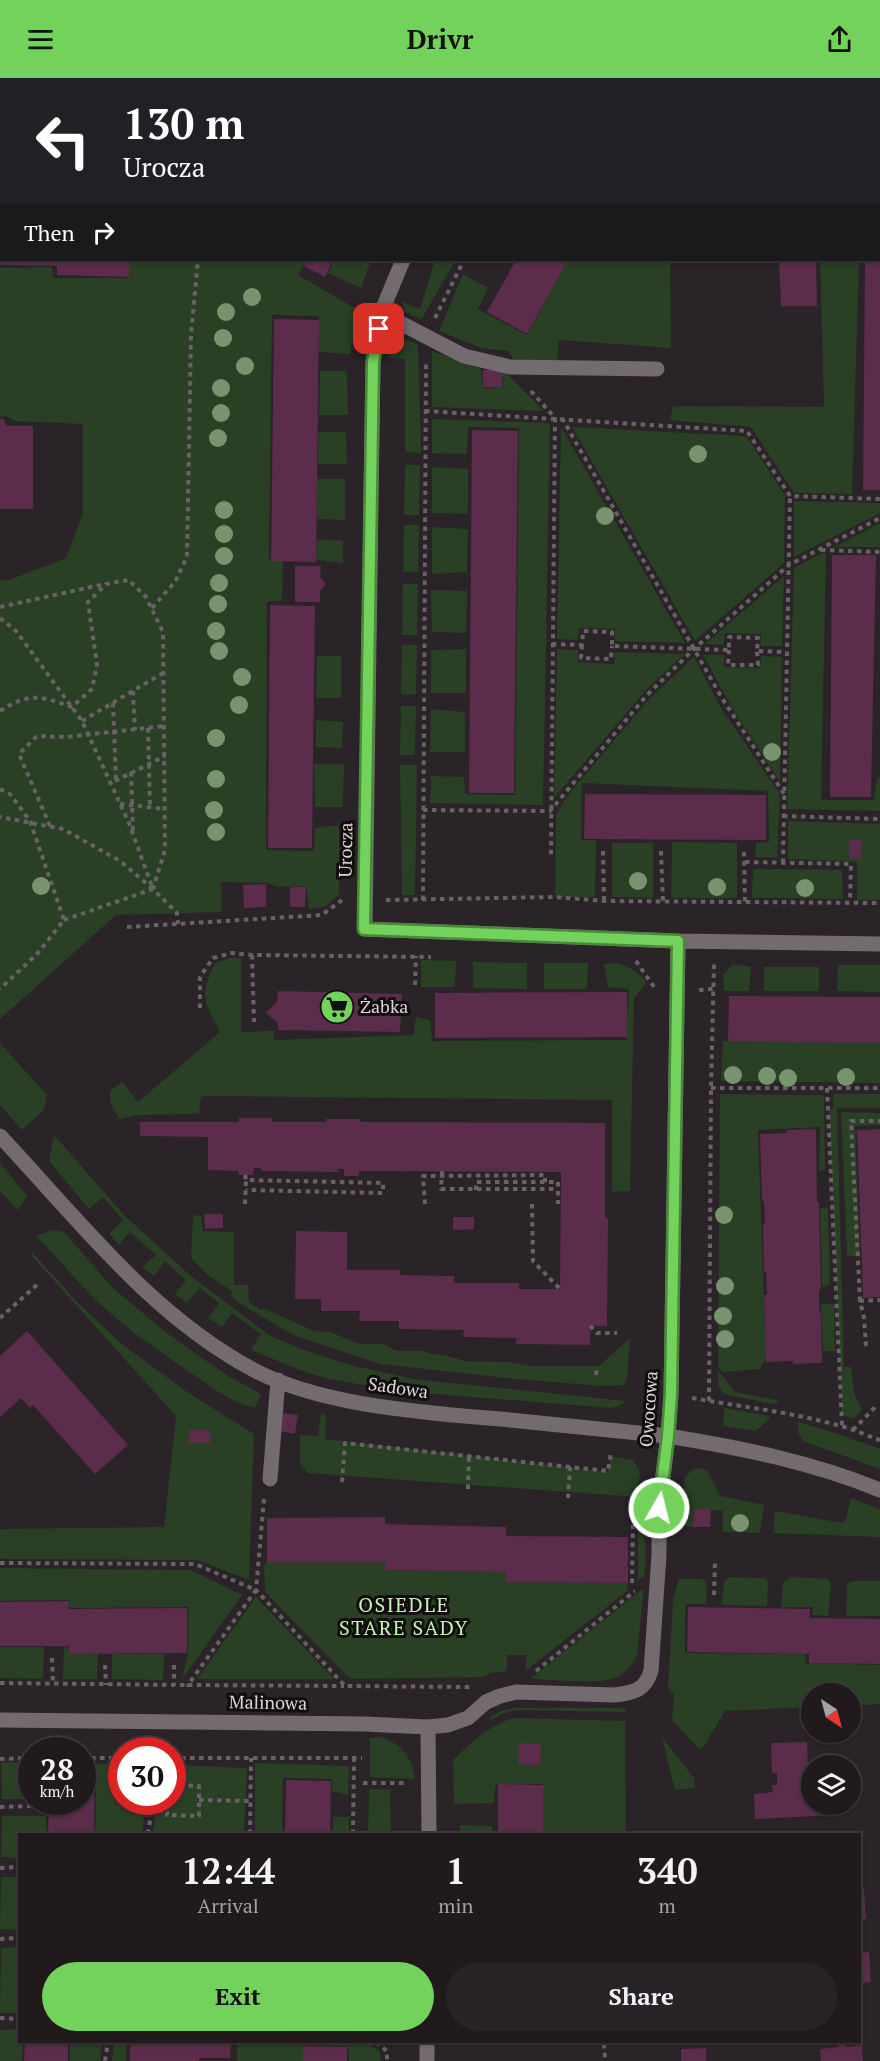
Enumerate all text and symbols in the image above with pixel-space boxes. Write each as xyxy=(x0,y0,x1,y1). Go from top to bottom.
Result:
text: Drivr xyxy=(407,21,473,57)
icon: menu xyxy=(24,23,57,56)
icon: share xyxy=(823,23,856,56)
text: 130 m xyxy=(123,95,244,151)
icon: left xyxy=(24,102,102,180)
text: Urocza xyxy=(123,149,205,185)
icon: right xyxy=(87,216,120,249)
text: Then xyxy=(24,218,75,247)
pin xyxy=(353,303,404,354)
icon: arrive xyxy=(362,312,395,345)
street label: Urocza xyxy=(333,822,357,878)
supermarket icon: Żabka xyxy=(319,989,355,1025)
place label: Żabka xyxy=(360,994,408,1018)
street label: Owocowa xyxy=(633,1370,663,1448)
street label: Sadowa xyxy=(366,1371,430,1403)
position arrow xyxy=(627,1476,691,1540)
district label: OSIEDLE STARE SADY xyxy=(339,1591,469,1641)
north arrow xyxy=(801,1683,861,1743)
map controls xyxy=(801,1683,861,1815)
street label: Malinowa xyxy=(229,1689,307,1715)
speed limit sign: 30 xyxy=(108,1737,186,1815)
text: 28 xyxy=(40,1749,74,1789)
button: layers xyxy=(801,1755,861,1815)
text: km/h xyxy=(40,1781,74,1801)
text: 12:44 xyxy=(181,1847,275,1894)
text: 1 xyxy=(446,1847,466,1894)
text: 340 xyxy=(637,1847,698,1894)
text: Arrival xyxy=(197,1892,259,1919)
text: min xyxy=(438,1892,473,1919)
text: m xyxy=(659,1892,676,1919)
button: Exit xyxy=(42,1962,434,2031)
button: Share xyxy=(446,1962,837,2031)

